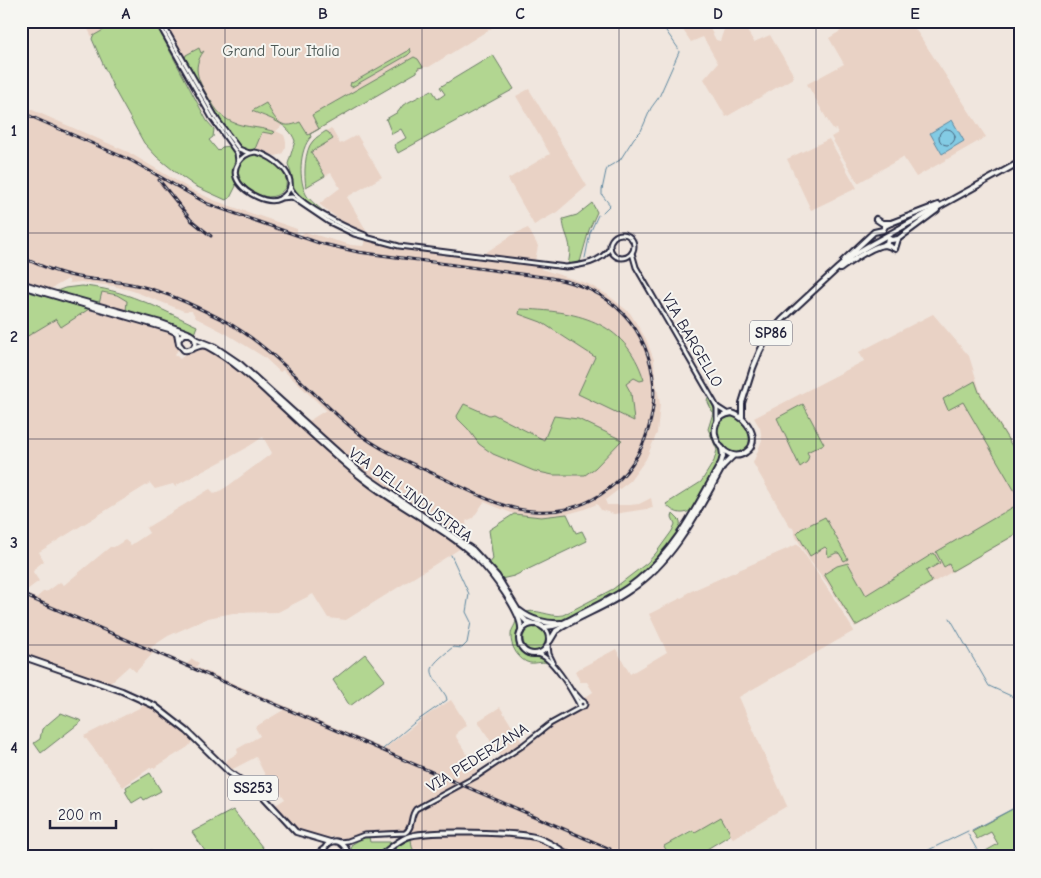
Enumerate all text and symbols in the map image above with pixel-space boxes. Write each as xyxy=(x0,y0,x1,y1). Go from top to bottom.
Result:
text: A xyxy=(122,5,131,23)
text: B xyxy=(318,5,328,23)
text: C xyxy=(515,5,525,23)
text: D xyxy=(713,5,723,23)
text: E xyxy=(910,5,920,23)
park label: Grand Tour Italia xyxy=(222,42,340,60)
text: 1 xyxy=(11,122,17,140)
street label: VIA BARGELLO xyxy=(658,290,726,391)
road number: SP86 xyxy=(750,320,792,346)
text: 2 xyxy=(10,328,18,346)
street label: VIA DELL'INDUSTRIA xyxy=(345,444,476,546)
text: 3 xyxy=(10,534,18,552)
street label: VIA PEDERZANA xyxy=(424,720,531,796)
text: 4 xyxy=(10,739,18,757)
road number: SS253 xyxy=(228,776,278,800)
scale bar xyxy=(50,798,116,830)
text: 200 m xyxy=(58,806,102,824)

